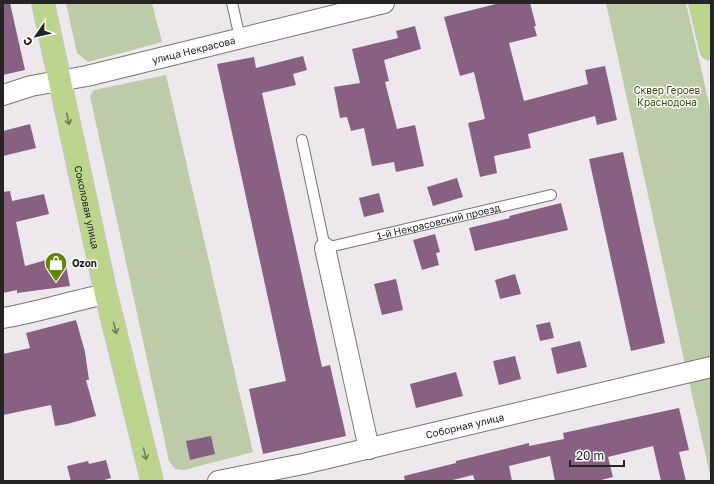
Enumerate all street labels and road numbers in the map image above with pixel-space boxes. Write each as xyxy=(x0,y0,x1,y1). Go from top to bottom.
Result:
street label: улица Некрасова xyxy=(151,34,237,66)
street label: Соколовая улица xyxy=(72,164,102,250)
street label: 1-й Некрасовский проезд xyxy=(376,201,501,242)
street label: Соборная улица xyxy=(424,410,505,441)

